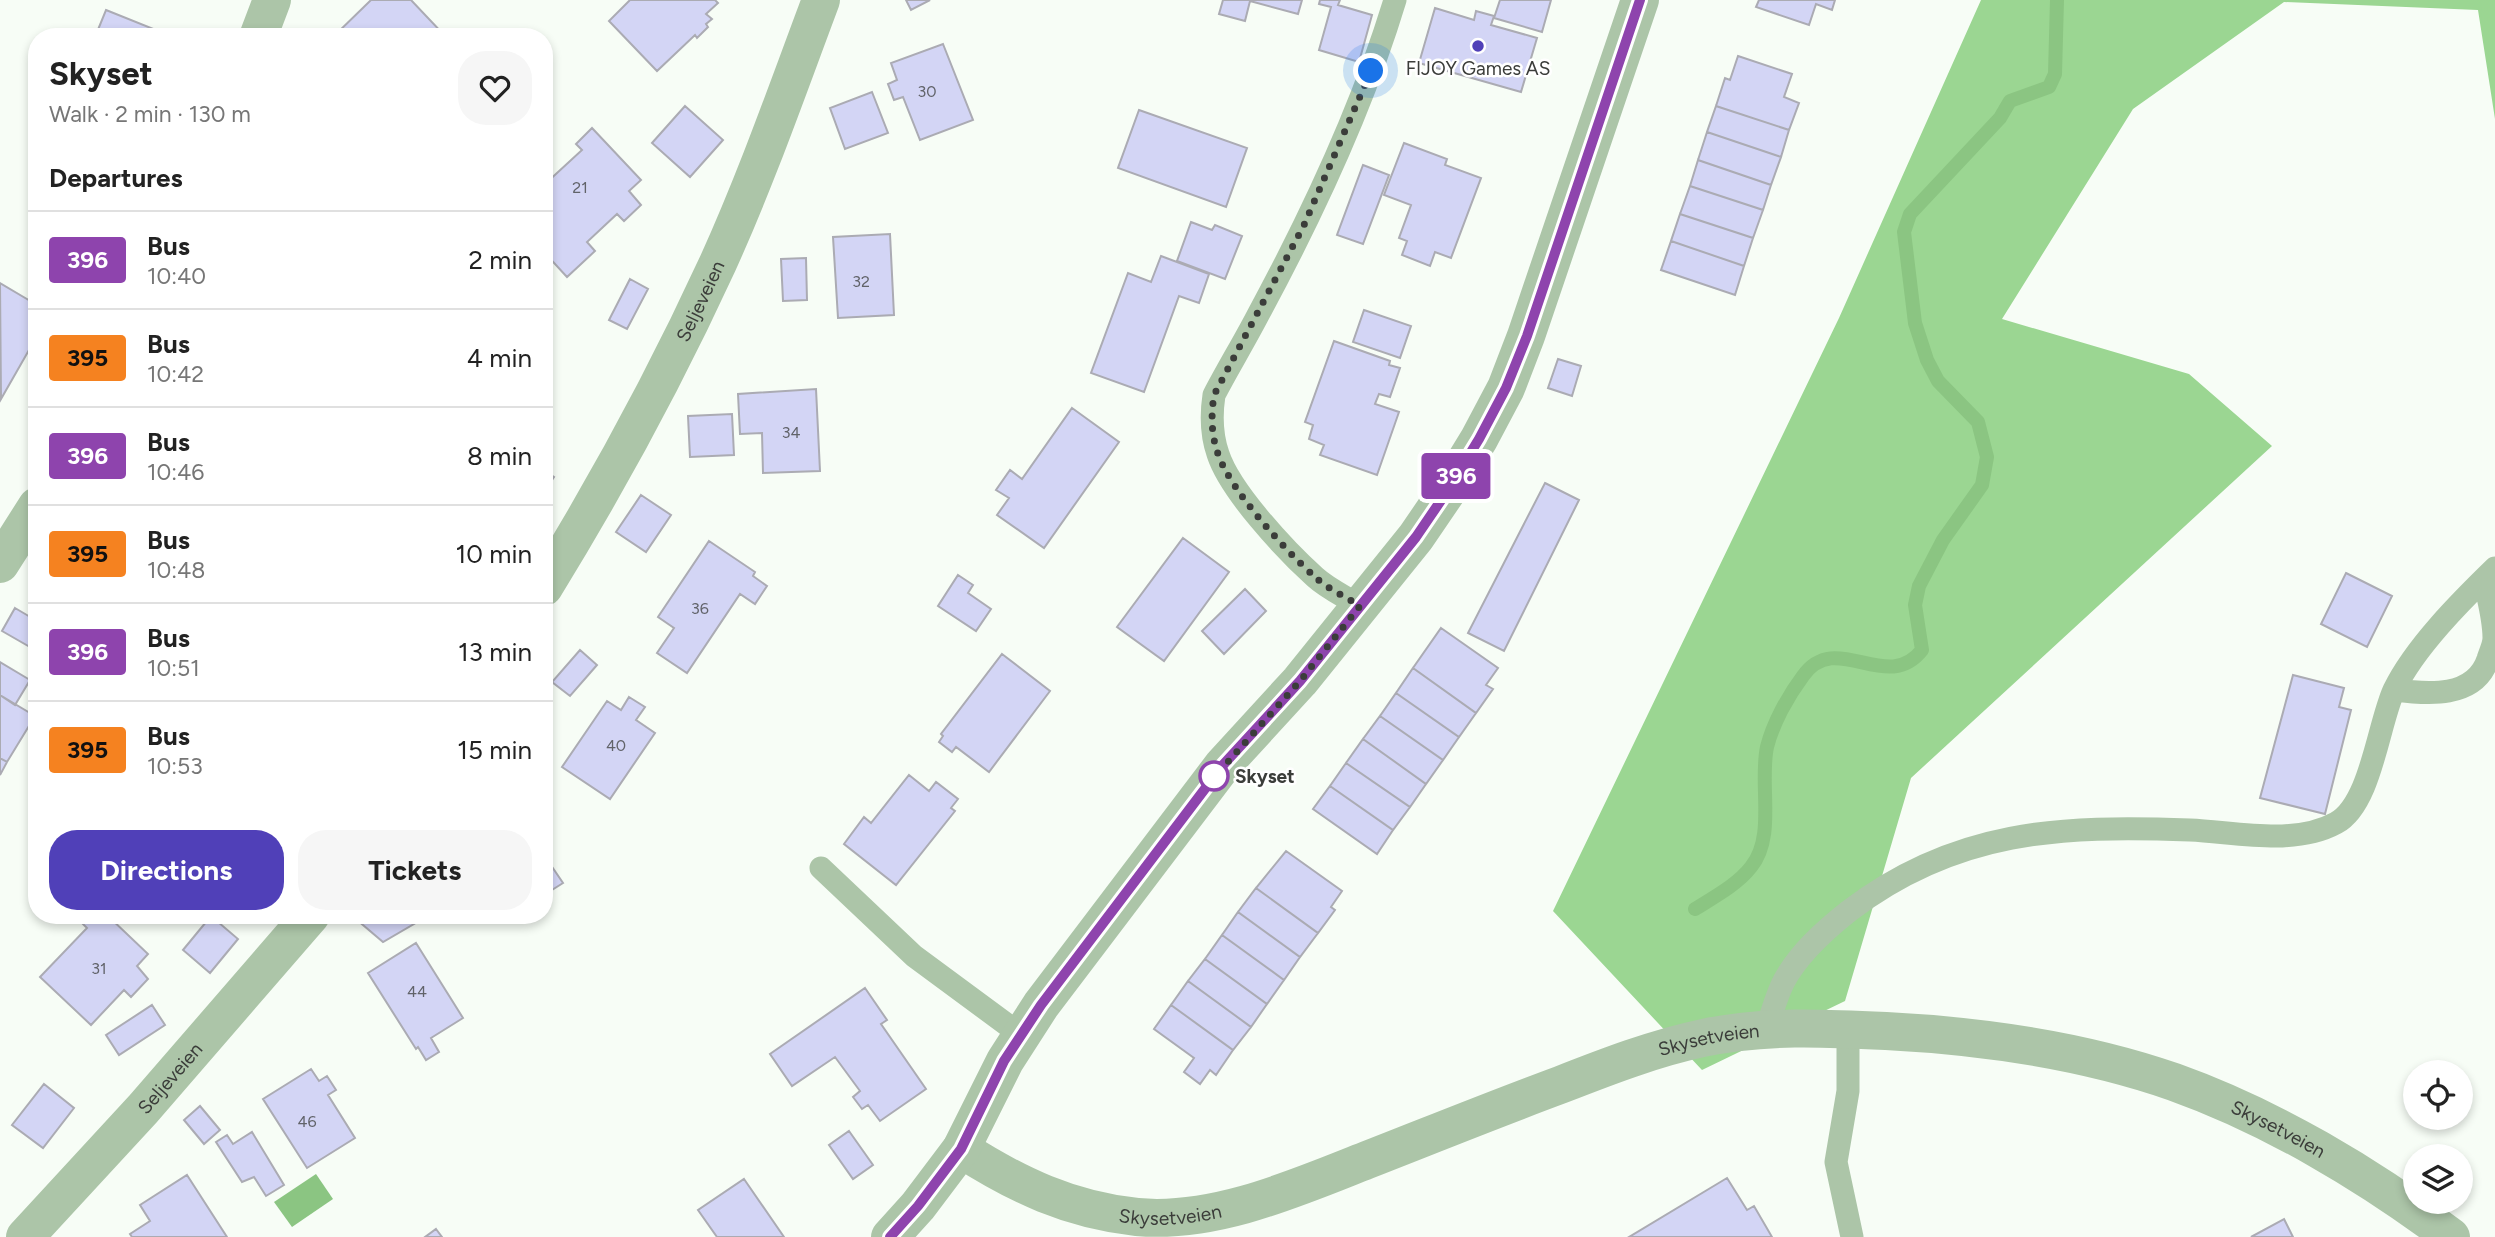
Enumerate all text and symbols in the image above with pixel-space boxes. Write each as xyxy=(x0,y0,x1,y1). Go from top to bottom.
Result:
marker: FIJOY Games AS xyxy=(1470,38,1486,54)
button: heart xyxy=(458,51,532,125)
your location xyxy=(1353,53,1388,88)
text: Skyset xyxy=(49,54,153,93)
place label: FIJOY Games AS xyxy=(1406,57,1550,80)
house number: 30 xyxy=(918,82,936,101)
text: Walk · 2 min · 130 m xyxy=(49,100,251,128)
text: Departures xyxy=(49,162,183,194)
house number: 21 xyxy=(572,178,588,197)
text: Bus xyxy=(147,230,190,262)
text: 2 min xyxy=(468,244,532,276)
text: 396 xyxy=(67,245,108,274)
street label: Seljeveien xyxy=(671,257,729,345)
text: 10:40 xyxy=(147,262,206,290)
house number: 32 xyxy=(852,272,870,291)
text: Bus xyxy=(147,328,190,360)
text: 4 min xyxy=(467,342,532,374)
text: 395 xyxy=(67,343,108,372)
text: 10:42 xyxy=(147,360,204,388)
house number: 34 xyxy=(782,423,800,442)
text: Bus xyxy=(147,426,190,458)
text: 8 min xyxy=(467,440,532,472)
text: 396 xyxy=(67,441,108,470)
line badge: 396 xyxy=(1416,453,1496,499)
text: 10:46 xyxy=(147,458,204,486)
text: 396 xyxy=(1435,461,1477,490)
text: Bus xyxy=(147,524,190,556)
text: 10 min xyxy=(456,538,532,570)
text: 395 xyxy=(67,539,108,568)
text: 10:48 xyxy=(147,556,205,584)
house number: 36 xyxy=(691,599,709,618)
text: Bus xyxy=(147,622,190,654)
text: 13 min xyxy=(458,636,532,668)
text: 396 xyxy=(67,637,108,666)
text: 10:51 xyxy=(147,654,200,682)
text: Bus xyxy=(147,720,190,752)
text: 15 min xyxy=(457,734,532,766)
text: 395 xyxy=(67,735,108,764)
house number: 40 xyxy=(606,736,626,755)
text: 10:53 xyxy=(147,752,203,780)
marker: Skyset xyxy=(1199,761,1229,791)
place label: Skyset xyxy=(1235,765,1295,788)
button: Directions xyxy=(49,830,284,910)
button: Tickets xyxy=(298,830,532,910)
house number: 31 xyxy=(91,959,107,978)
house number: 44 xyxy=(407,982,427,1001)
street label: Skysetveien xyxy=(1655,1019,1760,1060)
street label: Seljeveien xyxy=(133,1038,207,1118)
map controls xyxy=(2403,1060,2473,1214)
button: locate xyxy=(2403,1060,2473,1130)
street label: Skysetveien xyxy=(2228,1095,2330,1162)
house number: 46 xyxy=(298,1112,317,1131)
button: layers xyxy=(2403,1144,2473,1214)
street label: Skysetveien xyxy=(1118,1199,1224,1229)

